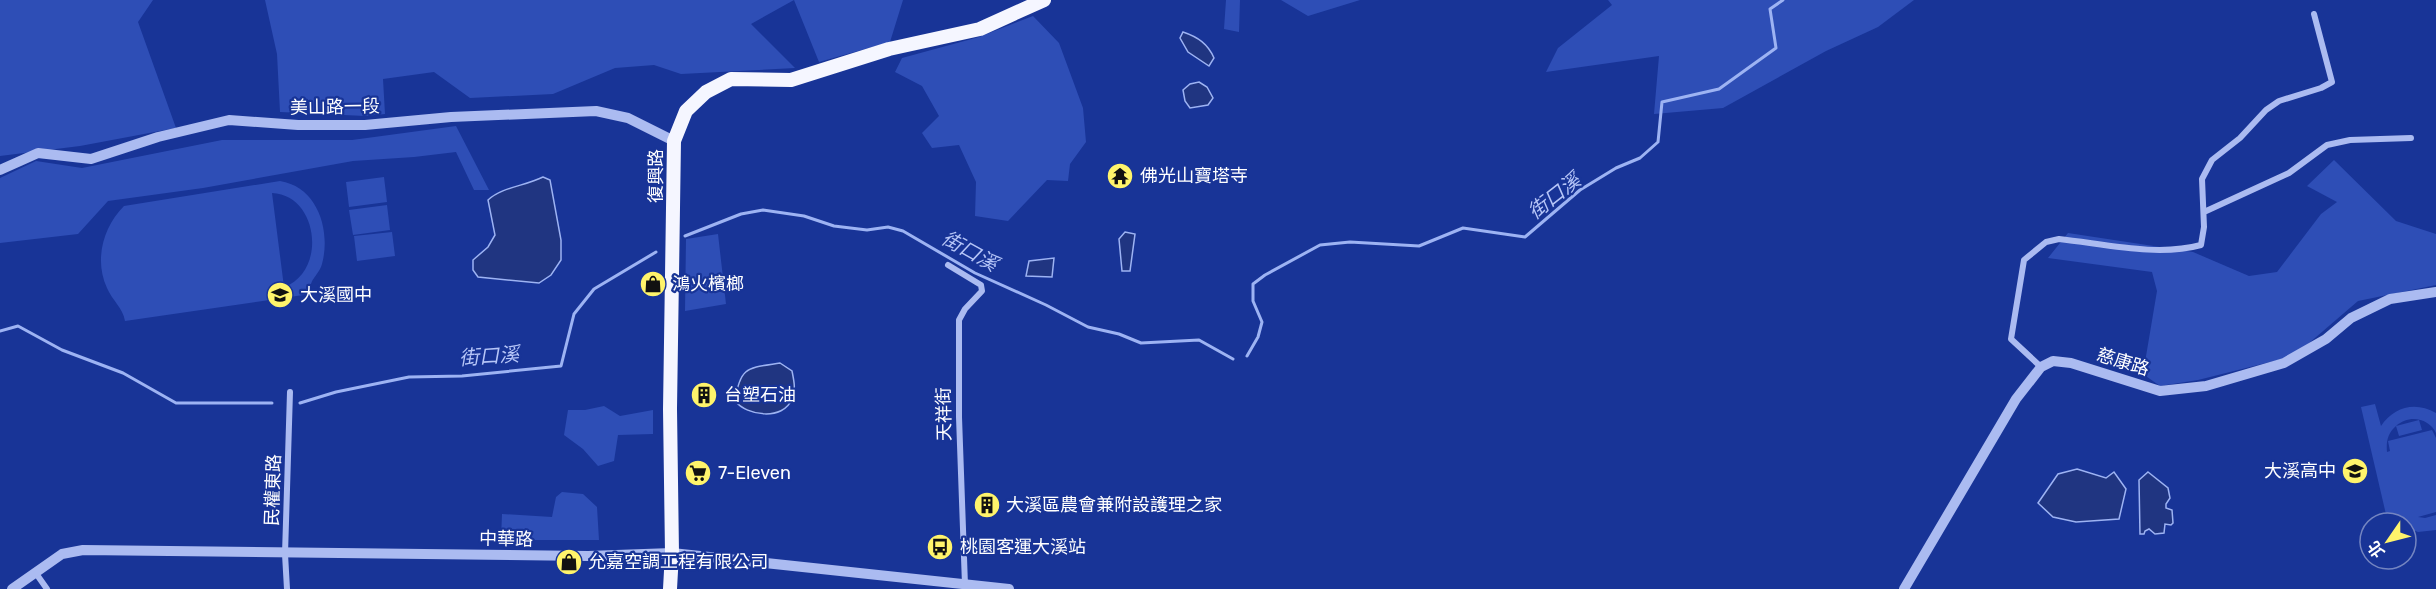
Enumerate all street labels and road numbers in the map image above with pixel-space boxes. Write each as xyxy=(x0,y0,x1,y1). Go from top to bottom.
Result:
street label: 美山路一段 xyxy=(290,95,380,119)
street label: 復興路 xyxy=(645,149,667,203)
street label: 慈康路 xyxy=(2094,344,2152,380)
street label: 天祥街 xyxy=(933,387,955,441)
street label: 民權東路 xyxy=(261,454,285,526)
street label: 中華路 xyxy=(479,528,533,550)

